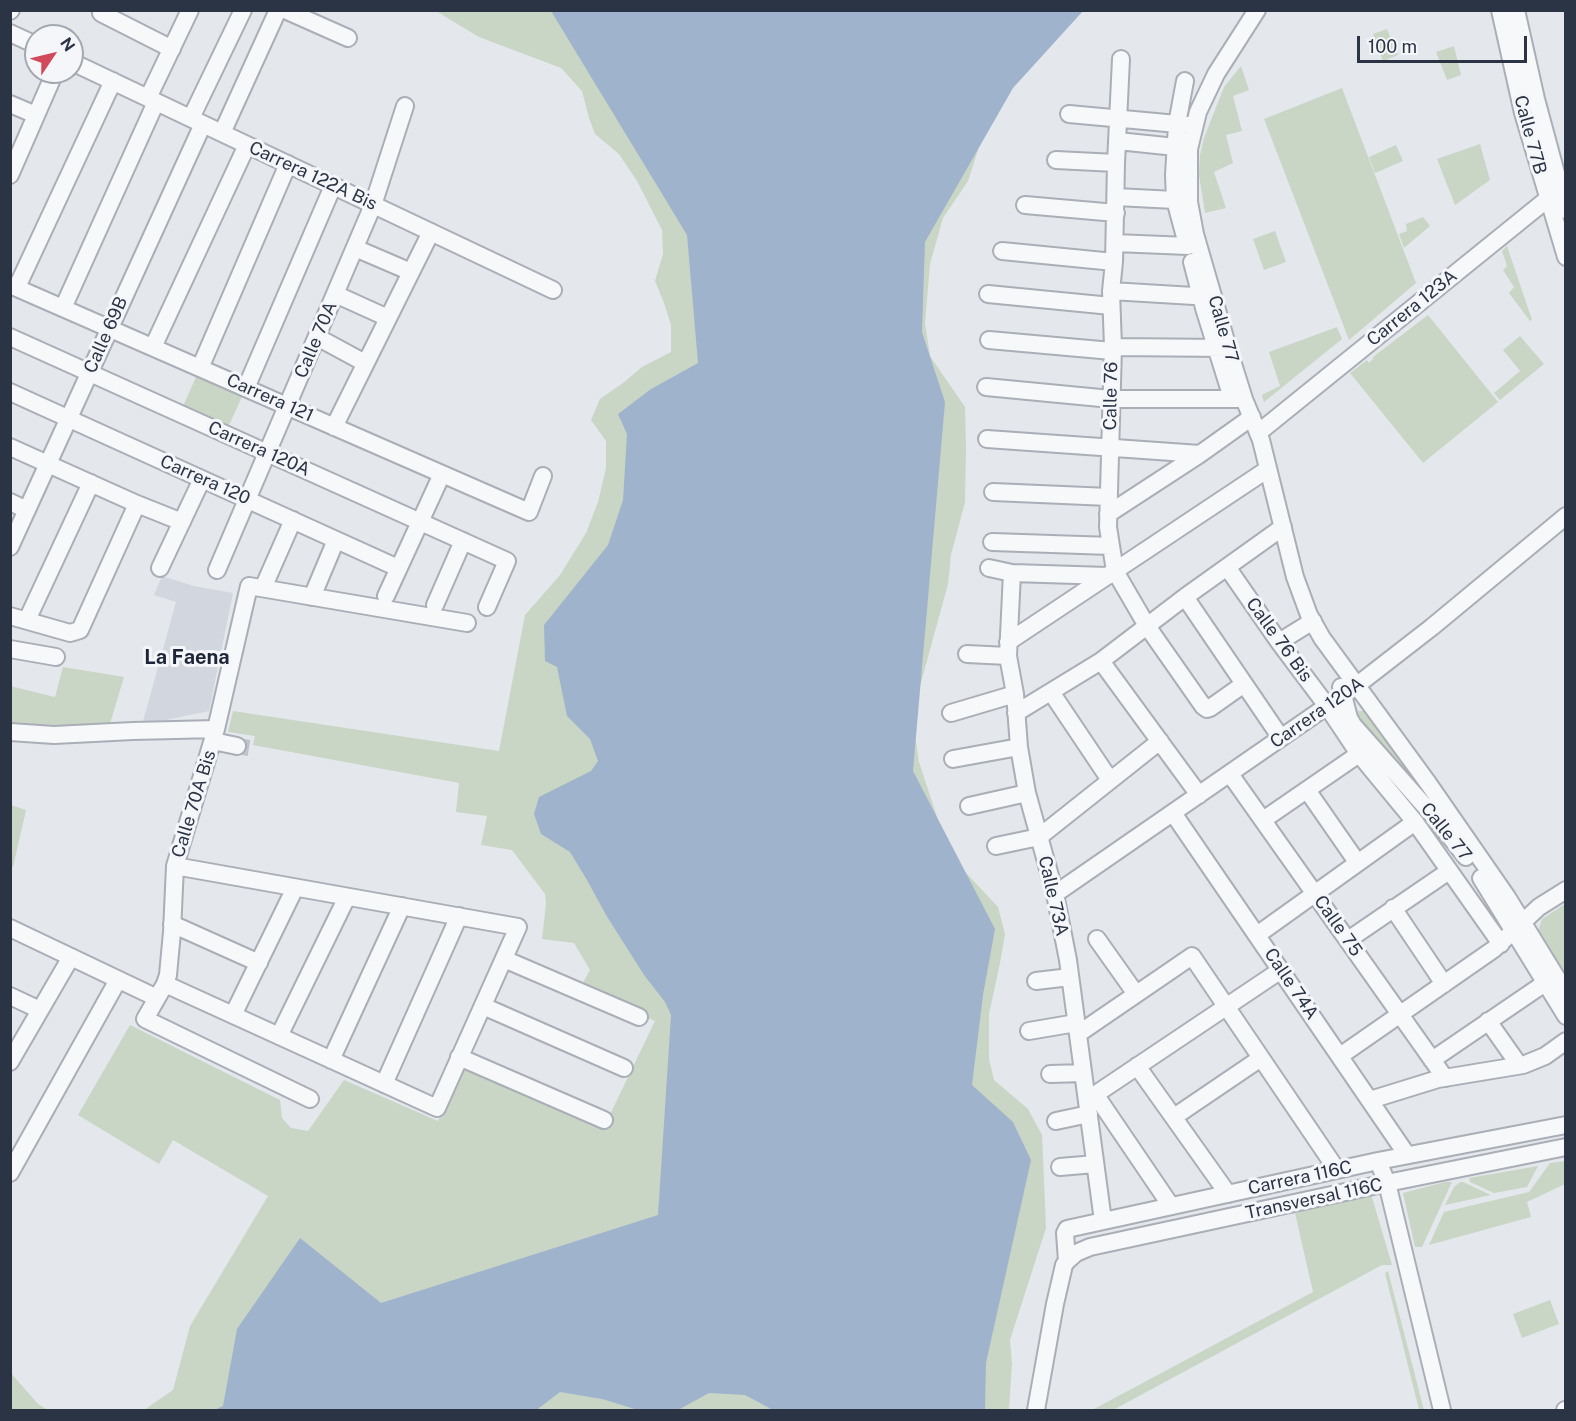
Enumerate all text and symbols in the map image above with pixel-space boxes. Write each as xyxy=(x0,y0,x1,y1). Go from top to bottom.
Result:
north arrow xyxy=(24,24,84,84)
scale bar xyxy=(1360,24,1530,62)
text: N xyxy=(56,34,79,55)
text: 100 m xyxy=(1368,36,1417,57)
street label: Calle 77B xyxy=(1509,93,1551,177)
street label: Carrera 122A Bis xyxy=(245,137,381,215)
street label: Carrera 123A xyxy=(1363,265,1461,351)
street label: Calle 69B xyxy=(80,293,132,377)
street label: Calle 77 xyxy=(1203,293,1243,365)
street label: Calle 70A xyxy=(290,298,342,382)
street label: Calle 76 xyxy=(1100,361,1122,431)
street label: Carrera 121 xyxy=(223,369,317,427)
street label: Carrera 120A xyxy=(205,417,313,481)
street label: Carrera 120 xyxy=(157,451,253,509)
street label: Calle 76 Bis xyxy=(1241,594,1317,686)
district label: La Faena xyxy=(144,646,230,670)
street label: Carrera 120A xyxy=(1266,673,1368,753)
street label: Calle 70A Bis xyxy=(167,748,221,860)
street label: Calle 77 xyxy=(1416,798,1476,866)
street label: Calle 73A xyxy=(1033,854,1073,938)
street label: Calle 75 xyxy=(1309,891,1367,961)
street label: Calle 74A xyxy=(1259,944,1323,1024)
street label: Carrera 116C xyxy=(1246,1156,1354,1200)
street label: Transversal 116C xyxy=(1244,1174,1384,1224)

